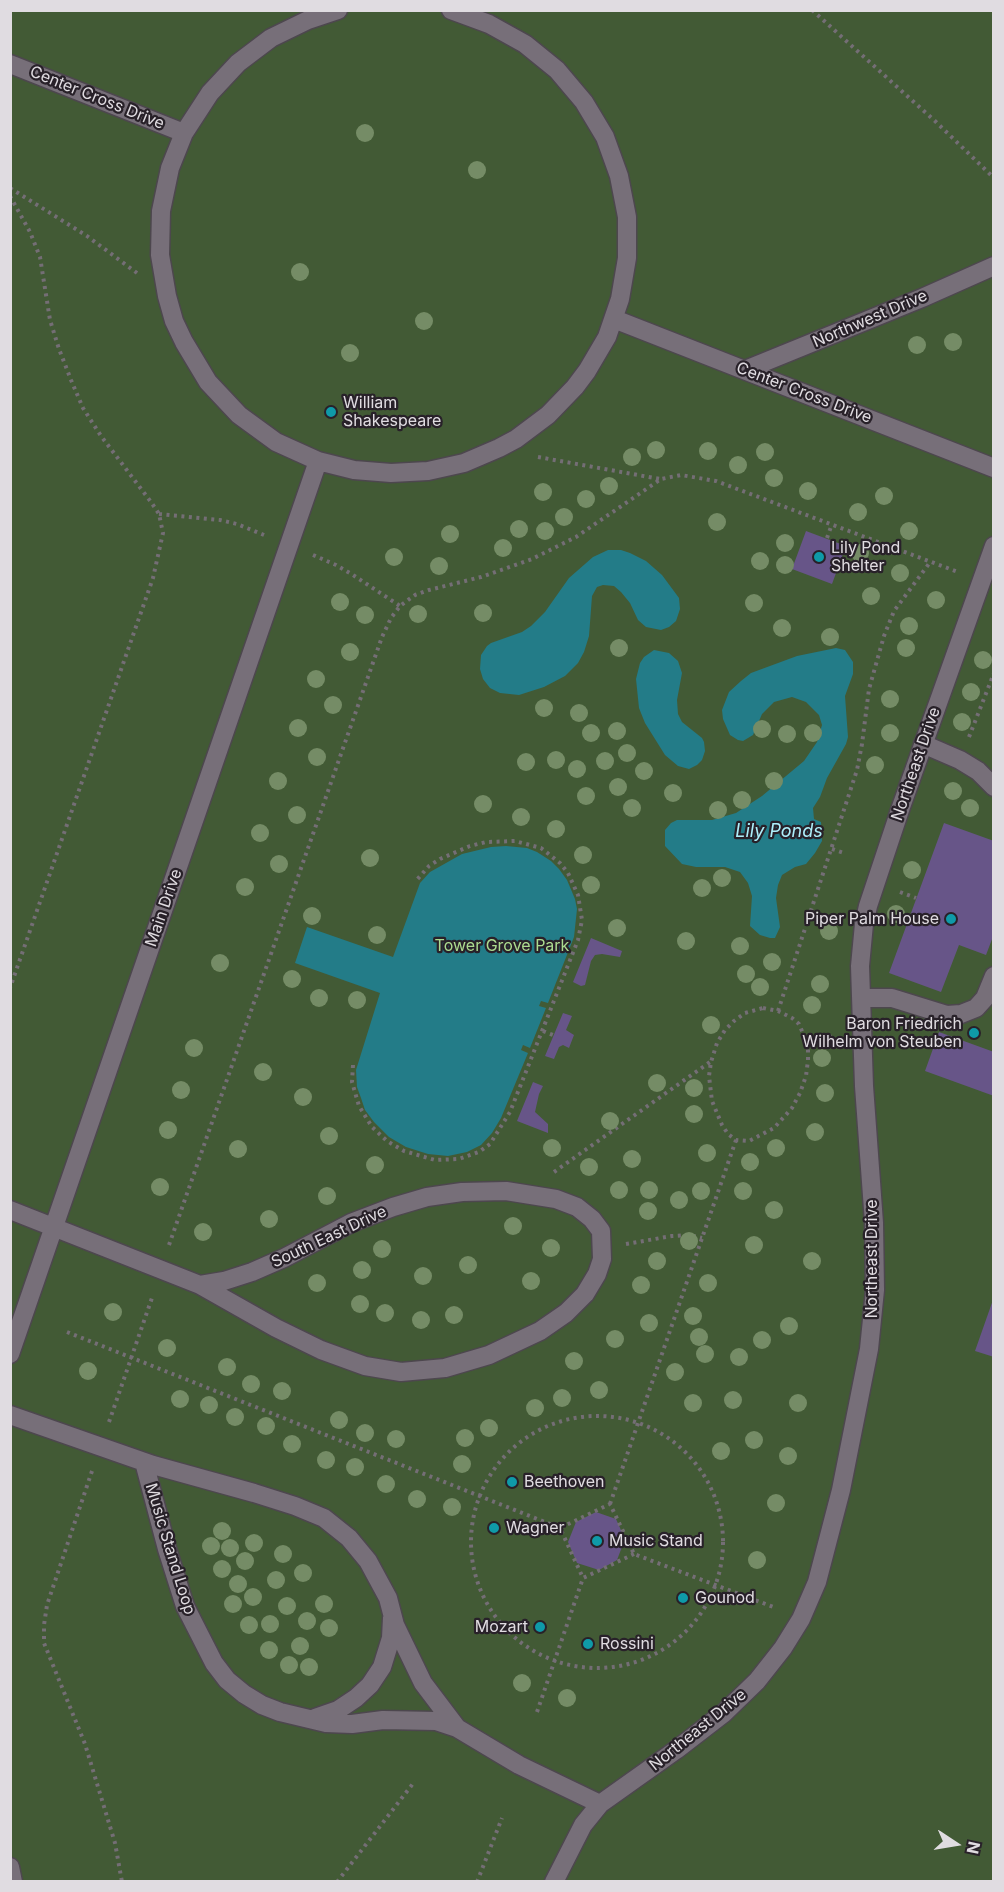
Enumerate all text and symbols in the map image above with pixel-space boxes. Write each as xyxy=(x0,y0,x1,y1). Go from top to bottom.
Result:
street label: Center Cross Drive xyxy=(27,62,167,134)
street label: Northwest Drive xyxy=(810,286,930,352)
street label: Center Cross Drive xyxy=(734,358,874,428)
place label: William Shakespeare xyxy=(343,393,441,431)
marker: William Shakespeare xyxy=(324,405,338,419)
place label: Lily Pond Shelter xyxy=(831,538,900,576)
marker: Lily Pond Shelter xyxy=(812,550,826,564)
street label: Northeast Drive xyxy=(888,705,944,823)
water label: Lily Ponds xyxy=(735,821,823,843)
street label: Main Drive xyxy=(142,867,186,949)
place label: Piper Palm House xyxy=(805,909,939,929)
marker: Piper Palm House xyxy=(944,912,958,926)
park label: Tower Grove Park xyxy=(435,936,569,956)
place label: Baron Friedrich Wilhelm von Steuben xyxy=(802,1014,962,1052)
marker: Baron Friedrich Wilhelm von Steuben xyxy=(967,1026,981,1040)
street label: Northeast Drive xyxy=(862,1200,882,1318)
street label: South East Drive xyxy=(268,1202,390,1272)
place label: Beethoven xyxy=(524,1472,605,1492)
marker: Beethoven xyxy=(505,1475,519,1489)
street label: Music Stand Loop xyxy=(141,1481,199,1617)
place label: Wagner xyxy=(506,1518,565,1538)
marker: Wagner xyxy=(487,1521,501,1535)
place label: Music Stand xyxy=(609,1531,703,1551)
marker: Music Stand xyxy=(590,1534,604,1548)
place label: Gounod xyxy=(695,1588,755,1608)
marker: Gounod xyxy=(676,1591,690,1605)
place label: Mozart xyxy=(475,1617,528,1637)
marker: Mozart xyxy=(533,1620,547,1634)
place label: Rossini xyxy=(600,1634,654,1654)
marker: Rossini xyxy=(581,1637,595,1651)
street label: Northeast Drive xyxy=(646,1685,750,1775)
north arrow xyxy=(926,1814,986,1874)
text: N xyxy=(963,1840,985,1856)

